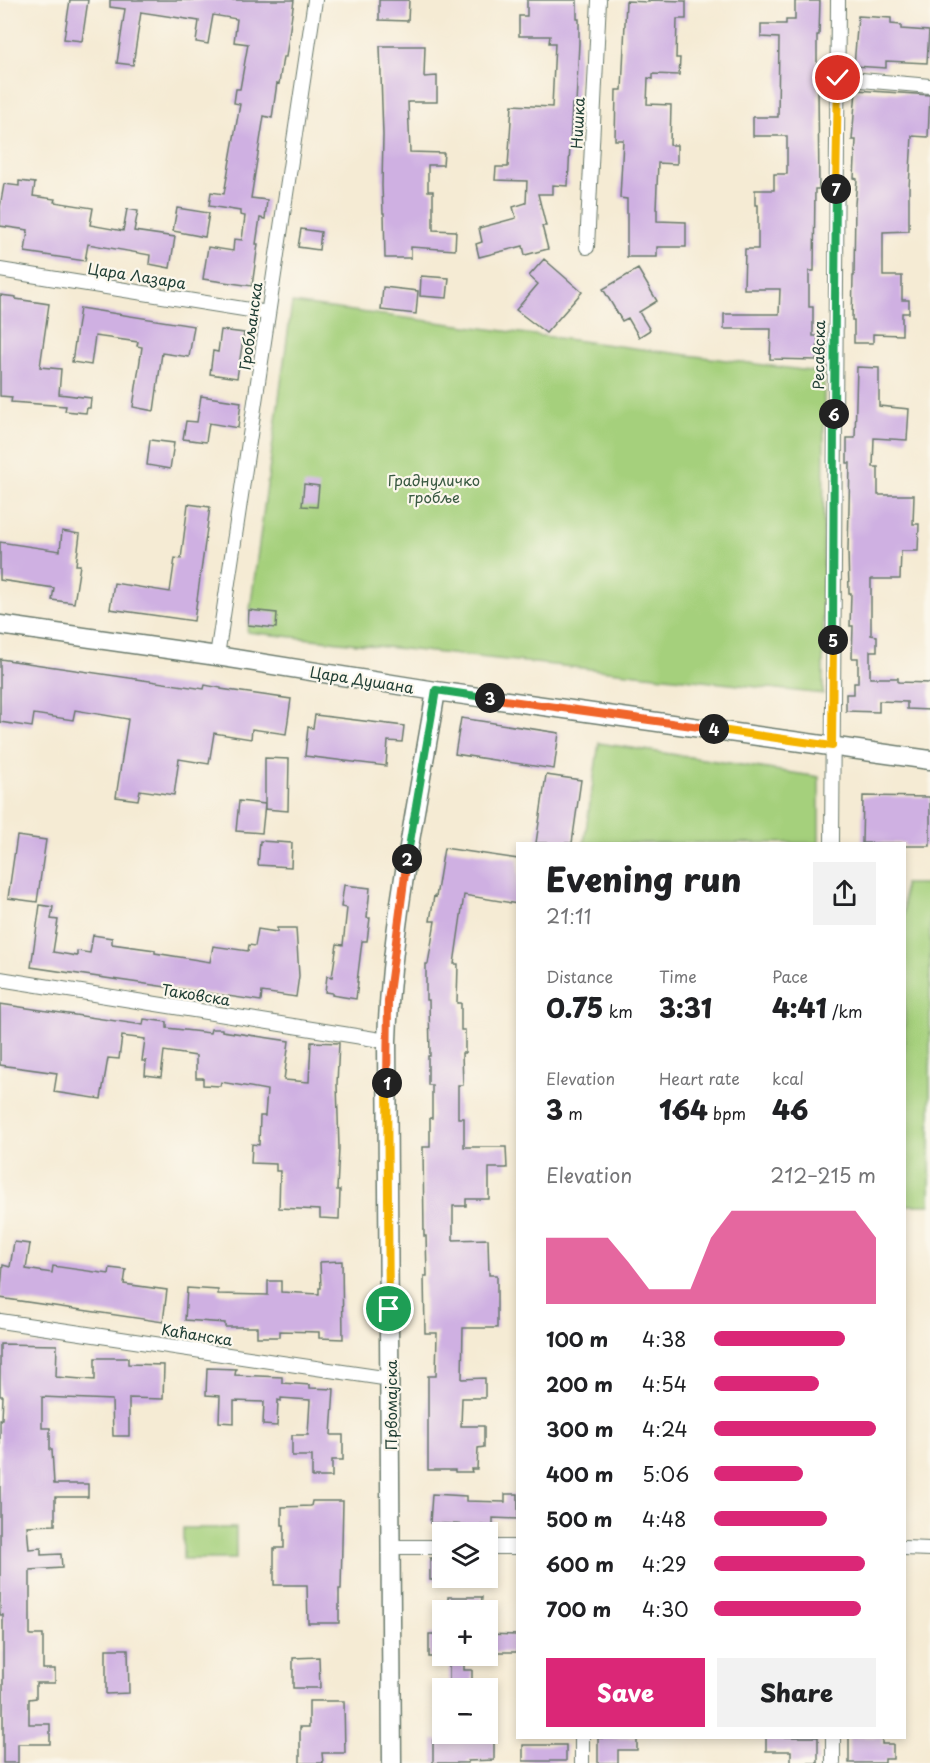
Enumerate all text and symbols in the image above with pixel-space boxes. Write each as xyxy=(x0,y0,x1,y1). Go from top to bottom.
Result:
pin xyxy=(812,52,863,103)
icon: check xyxy=(821,61,854,94)
street label: Нишка xyxy=(564,96,590,149)
pin: 7 xyxy=(821,174,851,204)
text: 7 xyxy=(831,177,841,201)
street label: Цара Лазара xyxy=(86,256,188,294)
street label: Гробљанска xyxy=(232,280,268,372)
street label: Ресавска xyxy=(806,320,830,390)
pin: 6 xyxy=(819,399,849,429)
text: 6 xyxy=(828,402,840,426)
park label: Граднуличко гробље xyxy=(388,468,480,508)
pin: 5 xyxy=(818,625,848,655)
text: 5 xyxy=(828,628,838,652)
street label: Цара Душана xyxy=(308,659,416,699)
pin: 3 xyxy=(475,683,505,713)
text: 3 xyxy=(485,686,495,710)
pin: 4 xyxy=(699,714,729,744)
text: 4 xyxy=(709,717,719,741)
pin: 2 xyxy=(392,844,422,874)
text: 2 xyxy=(401,847,413,871)
text: Evening run xyxy=(546,853,741,903)
button: share xyxy=(813,862,876,925)
text: 21:11 xyxy=(546,901,592,931)
text: Distance xyxy=(546,964,613,988)
text: Time xyxy=(659,964,697,988)
text: Pace xyxy=(772,964,808,988)
street label: Таковска xyxy=(160,977,233,1011)
text: 0.75 xyxy=(546,988,603,1027)
text: 3:31 xyxy=(659,988,712,1027)
text: 4:41 xyxy=(772,988,827,1027)
text: km xyxy=(603,999,633,1023)
text: /km xyxy=(827,999,863,1023)
text: Elevation xyxy=(546,1066,615,1090)
text: Heart rate xyxy=(659,1066,740,1090)
text: kcal xyxy=(772,1066,804,1090)
pin: 1 xyxy=(372,1068,402,1098)
text: 1 xyxy=(383,1071,391,1095)
text: 3 xyxy=(546,1090,563,1129)
text: 164 xyxy=(659,1090,708,1129)
text: 46 xyxy=(772,1090,808,1129)
text: m xyxy=(563,1101,583,1125)
text: bpm xyxy=(708,1101,746,1125)
text: Elevation xyxy=(546,1160,632,1190)
text: 212–215 m xyxy=(770,1160,876,1190)
pin xyxy=(363,1283,414,1334)
icon: arrive xyxy=(372,1292,405,1325)
street label: Каћанска xyxy=(160,1317,235,1351)
text: 100 m xyxy=(546,1324,608,1354)
text: 4:38 xyxy=(642,1324,687,1354)
street label: Првомајска xyxy=(379,1359,402,1450)
text: 200 m xyxy=(546,1369,613,1399)
text: 4:54 xyxy=(642,1369,687,1399)
text: 300 m xyxy=(546,1414,614,1444)
text: 4:24 xyxy=(642,1414,688,1444)
text: 400 m xyxy=(546,1459,614,1489)
text: 5:06 xyxy=(642,1459,689,1489)
text: 500 m xyxy=(546,1504,613,1534)
text: 4:48 xyxy=(642,1504,686,1534)
map controls xyxy=(432,1522,498,1744)
button: layers xyxy=(432,1522,498,1588)
text: 600 m xyxy=(546,1549,614,1579)
text: 4:29 xyxy=(642,1549,686,1579)
text: 700 m xyxy=(546,1594,611,1624)
text: 4:30 xyxy=(642,1594,689,1624)
button: + xyxy=(432,1600,498,1666)
button: Save xyxy=(546,1658,705,1727)
button: Share xyxy=(717,1658,876,1727)
button: − xyxy=(432,1678,498,1744)

